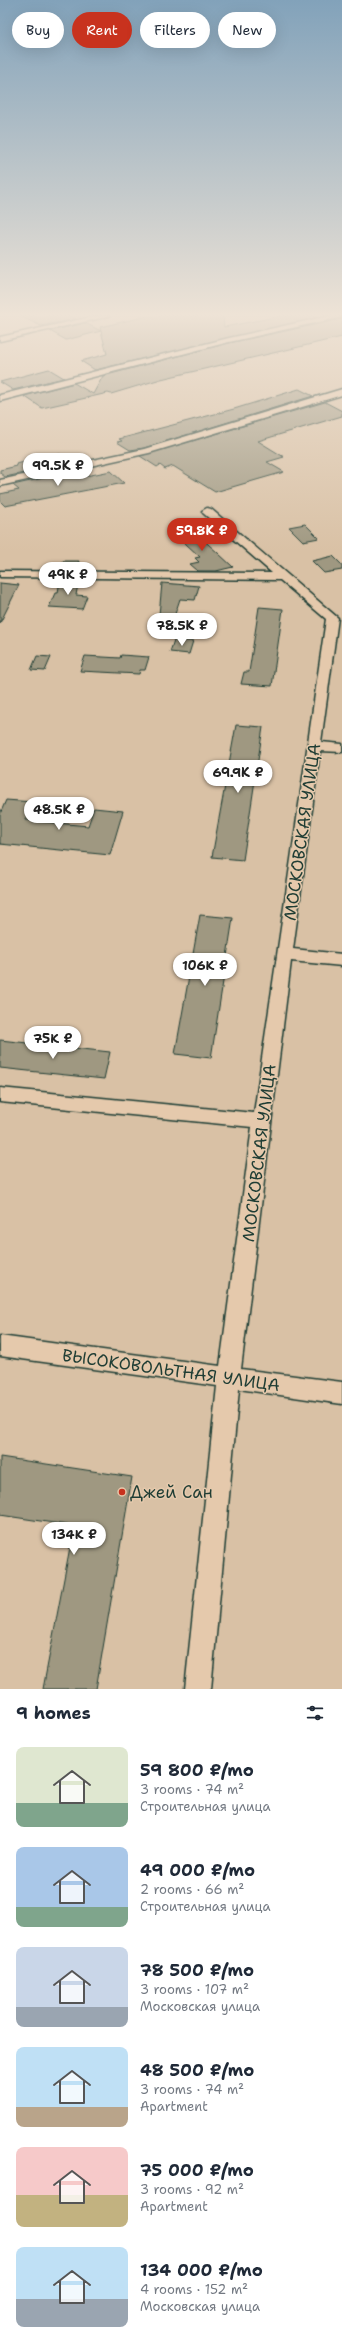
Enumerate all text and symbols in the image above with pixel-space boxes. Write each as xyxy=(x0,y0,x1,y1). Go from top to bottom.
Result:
chip: Buy xyxy=(12,12,64,48)
chip: Rent xyxy=(72,12,132,48)
chip: Filters xyxy=(140,12,210,48)
chip: New xyxy=(218,12,276,48)
pin: 99.5K ₽ xyxy=(21,453,95,487)
text: 99.5K ₽ xyxy=(32,457,84,474)
pin: 59.8K ₽ xyxy=(165,518,239,552)
text: 59.8K ₽ xyxy=(176,522,228,539)
pin: 49K ₽ xyxy=(40,562,96,596)
text: 49K ₽ xyxy=(48,566,88,583)
pin: 78.5K ₽ xyxy=(145,613,219,647)
text: 78.5K ₽ xyxy=(156,617,208,634)
street label: МОСКОВСКАЯ УЛИЦА xyxy=(279,742,325,922)
pin: 69.9K ₽ xyxy=(201,760,275,794)
text: 69.9K ₽ xyxy=(212,764,264,781)
pin: 48.5K ₽ xyxy=(22,797,96,831)
text: 48.5K ₽ xyxy=(33,801,85,818)
pin: 106K ₽ xyxy=(172,953,238,987)
text: 106K ₽ xyxy=(182,957,228,974)
pin: 75K ₽ xyxy=(25,1026,81,1060)
text: 75K ₽ xyxy=(33,1030,73,1047)
street label: МОСКОВСКАЯ УЛИЦА xyxy=(237,1063,281,1243)
street label: ВЫСОКОВОЛЬТНАЯ УЛИЦА xyxy=(61,1344,281,1396)
place label: Джей Сан xyxy=(130,1481,213,1503)
marker: Джей Сан xyxy=(117,1487,127,1497)
pin: 134K ₽ xyxy=(41,1522,107,1556)
text: 134K ₽ xyxy=(51,1526,97,1543)
text: 9 homes xyxy=(16,1702,91,1724)
icon: filters xyxy=(304,1702,326,1724)
text: 59 800 ₽/mo xyxy=(140,1759,254,1781)
icon: home xyxy=(48,1763,96,1811)
text: 3 rooms · 74 m² xyxy=(140,1781,244,1798)
text: Строительная улица xyxy=(140,1798,271,1815)
text: 49 000 ₽/mo xyxy=(140,1859,255,1881)
icon: home xyxy=(48,1863,96,1911)
text: 2 rooms · 66 m² xyxy=(140,1881,244,1898)
text: Строительная улица xyxy=(140,1898,271,1915)
text: 78 500 ₽/mo xyxy=(140,1959,254,1981)
icon: home xyxy=(48,1963,96,2011)
text: 3 rooms · 107 m² xyxy=(140,1981,249,1998)
text: Московская улица xyxy=(140,1998,260,2015)
text: 48 500 ₽/mo xyxy=(140,2059,254,2081)
icon: home xyxy=(48,2063,96,2111)
text: 3 rooms · 74 m² xyxy=(140,2081,244,2098)
text: Apartment xyxy=(140,2098,208,2115)
text: 75 000 ₽/mo xyxy=(140,2159,254,2181)
icon: home xyxy=(48,2163,96,2211)
text: 3 rooms · 92 m² xyxy=(140,2181,244,2198)
text: Apartment xyxy=(140,2198,208,2215)
text: 134 000 ₽/mo xyxy=(140,2259,263,2281)
icon: home xyxy=(48,2263,96,2311)
text: 4 rooms · 152 m² xyxy=(140,2281,248,2298)
text: Московская улица xyxy=(140,2298,260,2315)

